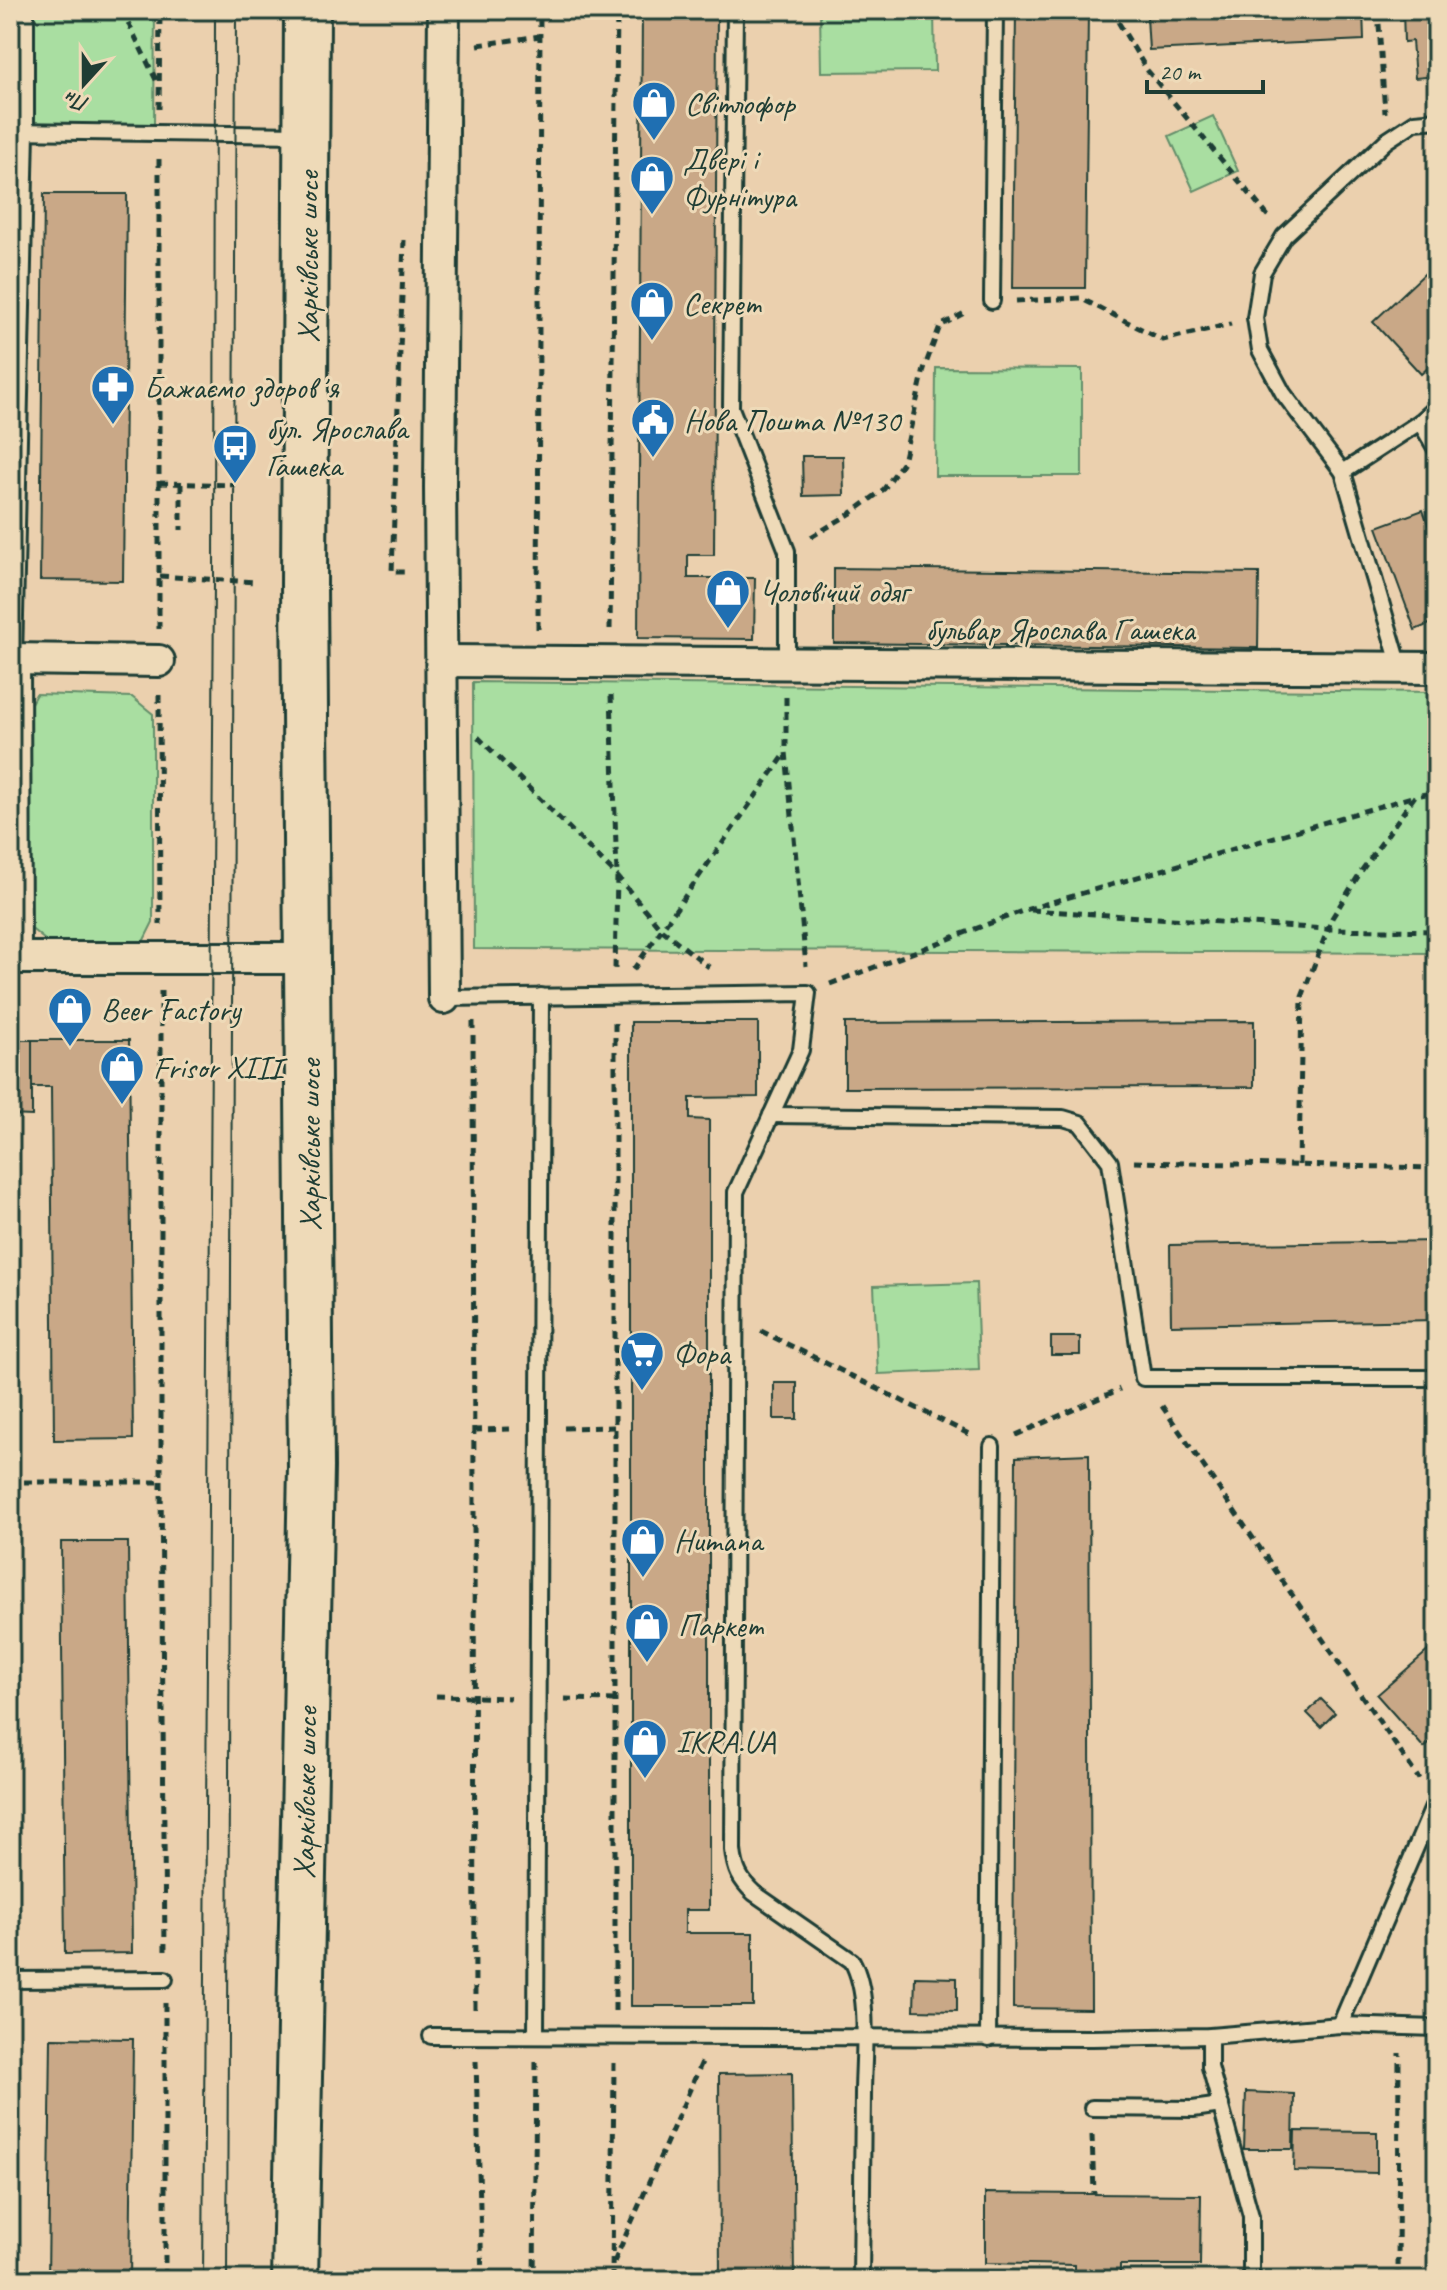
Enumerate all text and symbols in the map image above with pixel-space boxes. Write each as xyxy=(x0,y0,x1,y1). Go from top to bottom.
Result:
north arrow xyxy=(44,44,124,124)
scale bar xyxy=(1147,44,1263,94)
text: 20 m xyxy=(1159,57,1202,87)
shop icon: Світлофор xyxy=(630,79,678,142)
place label: Світлофор xyxy=(685,83,797,124)
text: Пн xyxy=(60,84,93,119)
place label: Двері і Фурнітура xyxy=(683,139,798,217)
shop icon: Двері і Фурнітура xyxy=(628,153,676,216)
street label: Харківське шосе xyxy=(287,168,328,343)
shop icon: Секрет xyxy=(628,279,676,342)
place label: Секрет xyxy=(683,283,762,324)
pharmacy icon: Бажаємо здоровʼя xyxy=(89,363,137,426)
place label: Бажаємо здоровʼя xyxy=(144,367,340,408)
public building icon: Нова Пошта №130 xyxy=(629,396,677,459)
place label: Нова Пошта №130 xyxy=(684,400,903,441)
place label: бул. Ярослава Гашека xyxy=(266,408,410,486)
bus stop icon: бул. Ярослава Гашека xyxy=(211,422,259,485)
shop icon: Чоловічий одяг xyxy=(704,567,752,630)
place label: Чоловічий одяг xyxy=(759,571,912,612)
street label: бульвар Ярослава Гашека xyxy=(925,609,1197,650)
shop icon: Beer Factory xyxy=(46,985,94,1048)
place label: Beer Factory xyxy=(101,989,242,1030)
shop icon: Frisor XIII xyxy=(98,1043,146,1106)
place label: Frisor XIII xyxy=(153,1047,288,1088)
street label: Харківське шосе xyxy=(289,1056,330,1231)
supermarket icon: Фора xyxy=(618,1329,666,1392)
place label: Фора xyxy=(673,1333,732,1374)
shop icon: Humana xyxy=(619,1516,667,1579)
place label: Humana xyxy=(674,1520,765,1561)
shop icon: Паркет xyxy=(623,1601,671,1664)
place label: Паркет xyxy=(678,1605,764,1646)
street label: Харківське шосе xyxy=(283,1704,327,1879)
shop icon: ІКRA.UA xyxy=(621,1717,669,1780)
place label: ІКRA.UA xyxy=(676,1721,776,1762)

